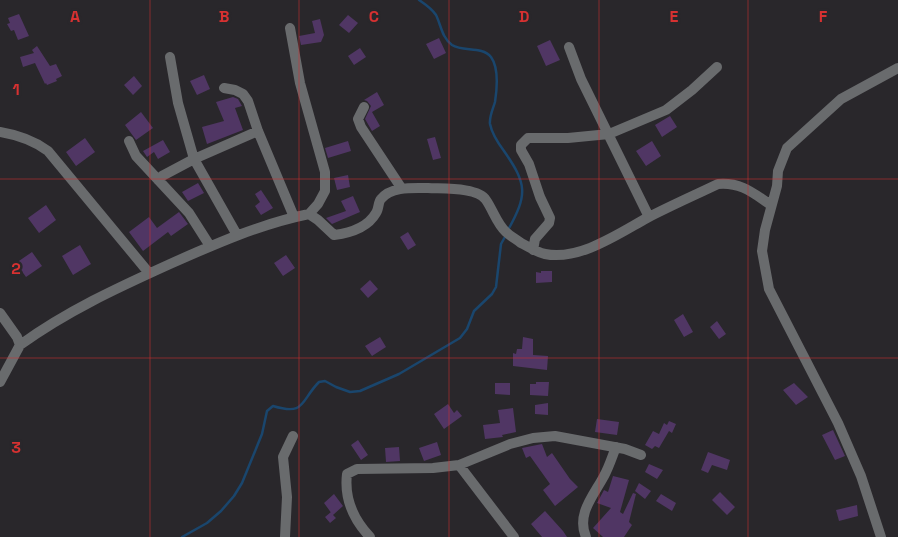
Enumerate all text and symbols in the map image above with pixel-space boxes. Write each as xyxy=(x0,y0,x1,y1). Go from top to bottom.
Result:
text: A xyxy=(70,6,80,27)
text: B xyxy=(219,6,229,27)
text: C xyxy=(369,6,379,27)
text: D xyxy=(519,6,529,27)
text: E xyxy=(670,6,679,27)
text: F xyxy=(819,6,828,27)
text: 1 xyxy=(12,79,20,100)
text: 2 xyxy=(11,258,21,279)
text: 3 xyxy=(11,437,21,458)

